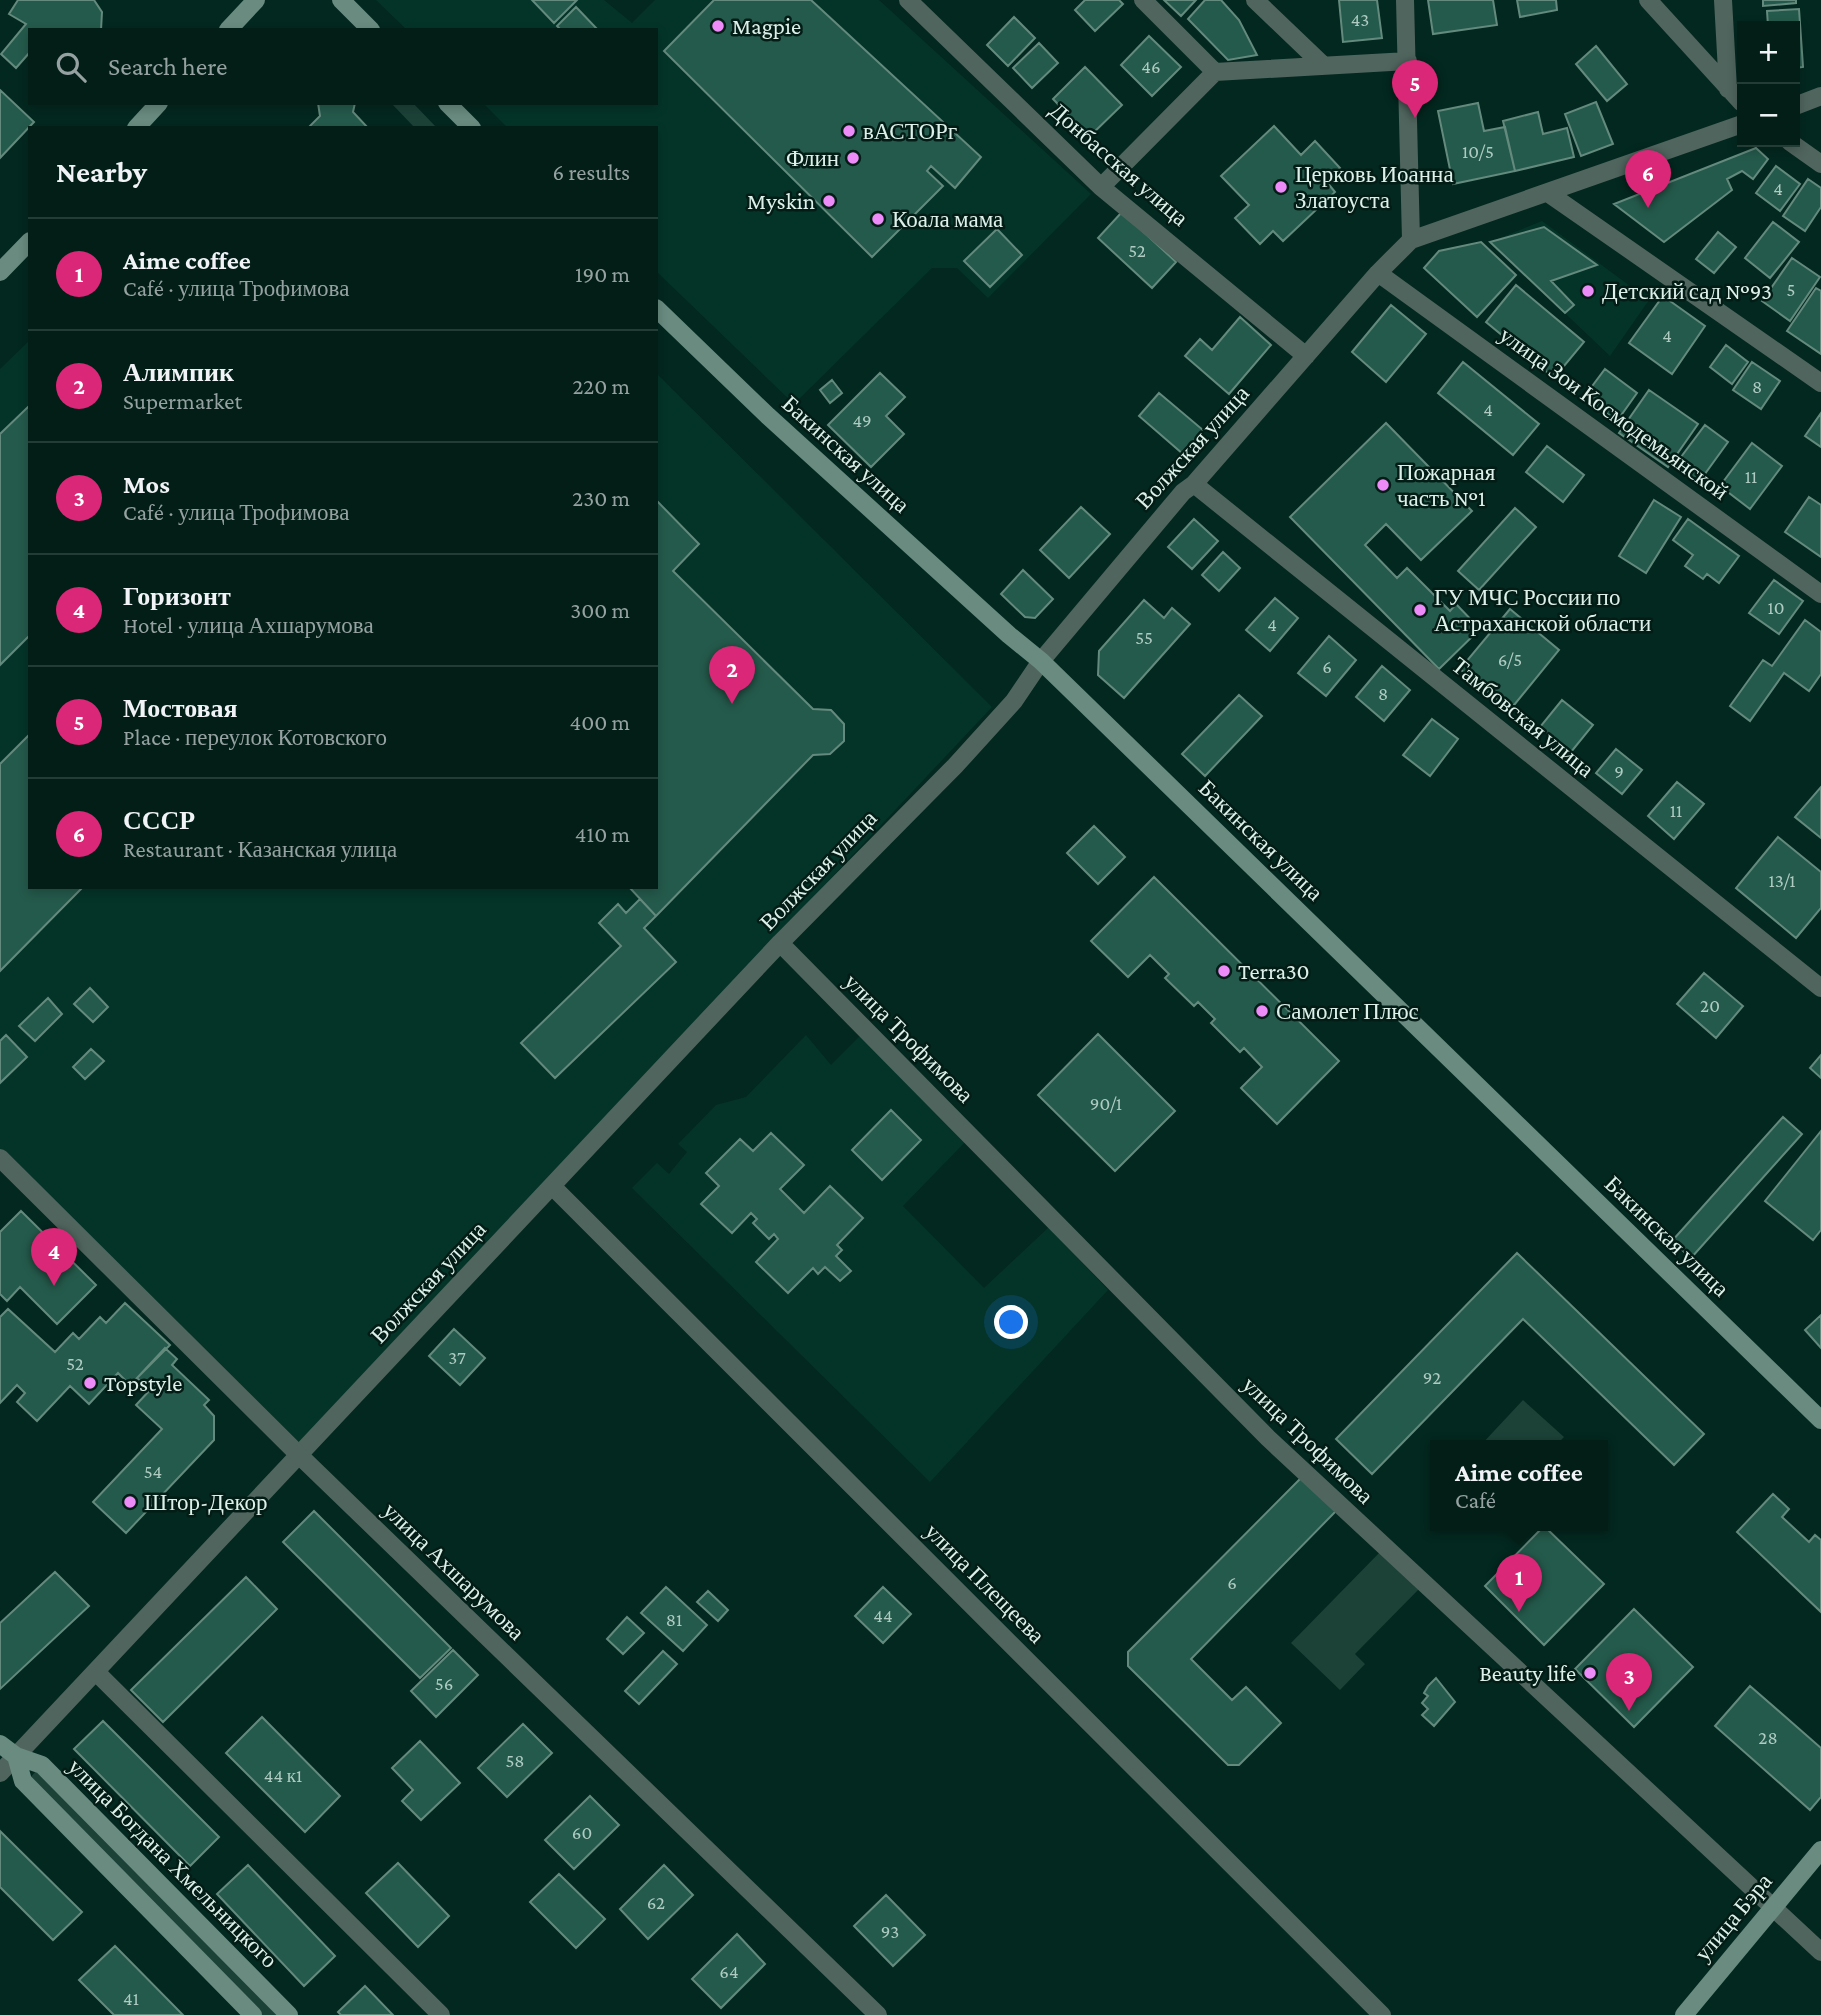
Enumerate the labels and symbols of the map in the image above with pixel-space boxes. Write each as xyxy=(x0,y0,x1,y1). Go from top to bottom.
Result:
house number: 43 xyxy=(1351,9,1369,30)
place label: Magpie xyxy=(732,13,801,39)
marker: Magpie xyxy=(710,18,726,34)
house number: 46 xyxy=(1141,56,1161,77)
pin: 5 xyxy=(1392,60,1438,118)
street label: Донбасская улица xyxy=(1045,97,1193,231)
place label: вАСТОРг xyxy=(863,118,957,144)
marker: вАСТОРг xyxy=(841,123,857,139)
house number: 10/5 xyxy=(1462,141,1494,162)
place label: Флин xyxy=(786,145,839,171)
marker: Флин xyxy=(845,150,861,166)
pin: 6 xyxy=(1625,150,1671,208)
place label: Церковь Иоанна Златоуста xyxy=(1295,161,1454,213)
house number: 4 xyxy=(1773,178,1783,199)
marker: Церковь Иоанна Златоуста xyxy=(1273,179,1289,195)
place label: Myskin xyxy=(747,188,815,214)
marker: Myskin xyxy=(821,193,837,209)
place label: Коала мама xyxy=(892,206,1003,232)
marker: Коала мама xyxy=(870,211,886,227)
house number: 52 xyxy=(1128,240,1146,261)
place label: Детский сад №93 xyxy=(1602,278,1772,304)
house number: 5 xyxy=(1787,279,1795,300)
marker: Детский сад №93 xyxy=(1580,283,1596,299)
street label: улица Зои Космодемьянской xyxy=(1495,321,1733,505)
house number: 4 xyxy=(1662,325,1672,346)
house number: 8 xyxy=(1752,376,1762,397)
street label: Волжская улица xyxy=(1130,380,1254,514)
street label: Бакинская улица xyxy=(777,390,915,518)
house number: 4 xyxy=(1483,399,1493,420)
house number: 49 xyxy=(852,410,872,431)
place label: Пожарная часть №1 xyxy=(1397,459,1496,511)
house number: 11 xyxy=(1745,466,1757,487)
marker: Пожарная часть №1 xyxy=(1375,477,1391,493)
place label: ГУ МЧС России по Астраханской области xyxy=(1434,584,1651,636)
house number: 10 xyxy=(1767,597,1785,618)
marker: ГУ МЧС России по Астраханской области xyxy=(1412,602,1428,618)
house number: 4 xyxy=(1267,614,1277,635)
house number: 55 xyxy=(1135,627,1153,648)
pin: 2 xyxy=(709,646,755,704)
house number: 6/5 xyxy=(1498,649,1522,670)
street label: Тамбовская улица xyxy=(1447,652,1599,782)
house number: 6 xyxy=(1322,656,1332,677)
house number: 8 xyxy=(1378,683,1388,704)
house number: 9 xyxy=(1614,761,1624,782)
street label: Бакинская улица xyxy=(1194,774,1328,906)
house number: 11 xyxy=(1670,800,1682,821)
street label: Волжская улица xyxy=(754,805,882,935)
house number: 13/1 xyxy=(1768,870,1796,891)
place label: Terra30 xyxy=(1238,958,1310,984)
marker: Terra30 xyxy=(1216,963,1232,979)
street label: улица Трофимова xyxy=(839,968,979,1108)
house number: 20 xyxy=(1700,995,1720,1016)
place label: Самолет Плюс xyxy=(1276,998,1419,1024)
marker: Самолет Плюс xyxy=(1254,1003,1270,1019)
house number: 90/1 xyxy=(1090,1093,1122,1114)
street label: Бакинская улица xyxy=(1600,1170,1734,1302)
street label: Волжская улица xyxy=(365,1216,491,1348)
pin: 4 xyxy=(31,1228,77,1286)
your location xyxy=(994,1305,1028,1339)
house number: 37 xyxy=(448,1347,466,1368)
house number: 52 xyxy=(66,1353,84,1374)
house number: 92 xyxy=(1423,1367,1441,1388)
place label: Topstyle xyxy=(104,1370,182,1396)
street label: улица Трофимова xyxy=(1237,1371,1379,1509)
marker: Topstyle xyxy=(82,1375,98,1391)
house number: 54 xyxy=(144,1461,162,1482)
place label: Штор-Декор xyxy=(144,1489,268,1515)
marker: Штор-Декор xyxy=(122,1494,138,1510)
street label: улица Ахшарумова xyxy=(378,1497,530,1645)
street label: улица Плещеева xyxy=(920,1518,1050,1648)
pin: 1 xyxy=(1496,1554,1542,1612)
house number: 6 xyxy=(1227,1572,1237,1593)
house number: 44 xyxy=(873,1605,893,1626)
house number: 81 xyxy=(666,1609,682,1630)
pin: 3 xyxy=(1606,1653,1652,1711)
place label: Beauty life xyxy=(1479,1660,1576,1686)
marker: Beauty life xyxy=(1582,1665,1598,1681)
house number: 56 xyxy=(435,1673,453,1694)
house number: 28 xyxy=(1758,1727,1778,1748)
house number: 58 xyxy=(505,1750,525,1771)
street label: улица Богдана Хмельницкого xyxy=(63,1753,283,1973)
house number: 44 к1 xyxy=(264,1765,302,1786)
house number: 60 xyxy=(572,1822,592,1843)
street label: улица Бэра xyxy=(1689,1868,1777,1966)
house number: 62 xyxy=(647,1892,665,1913)
house number: 93 xyxy=(881,1921,899,1942)
house number: 64 xyxy=(719,1961,739,1982)
house number: 41 xyxy=(123,1988,139,2009)

